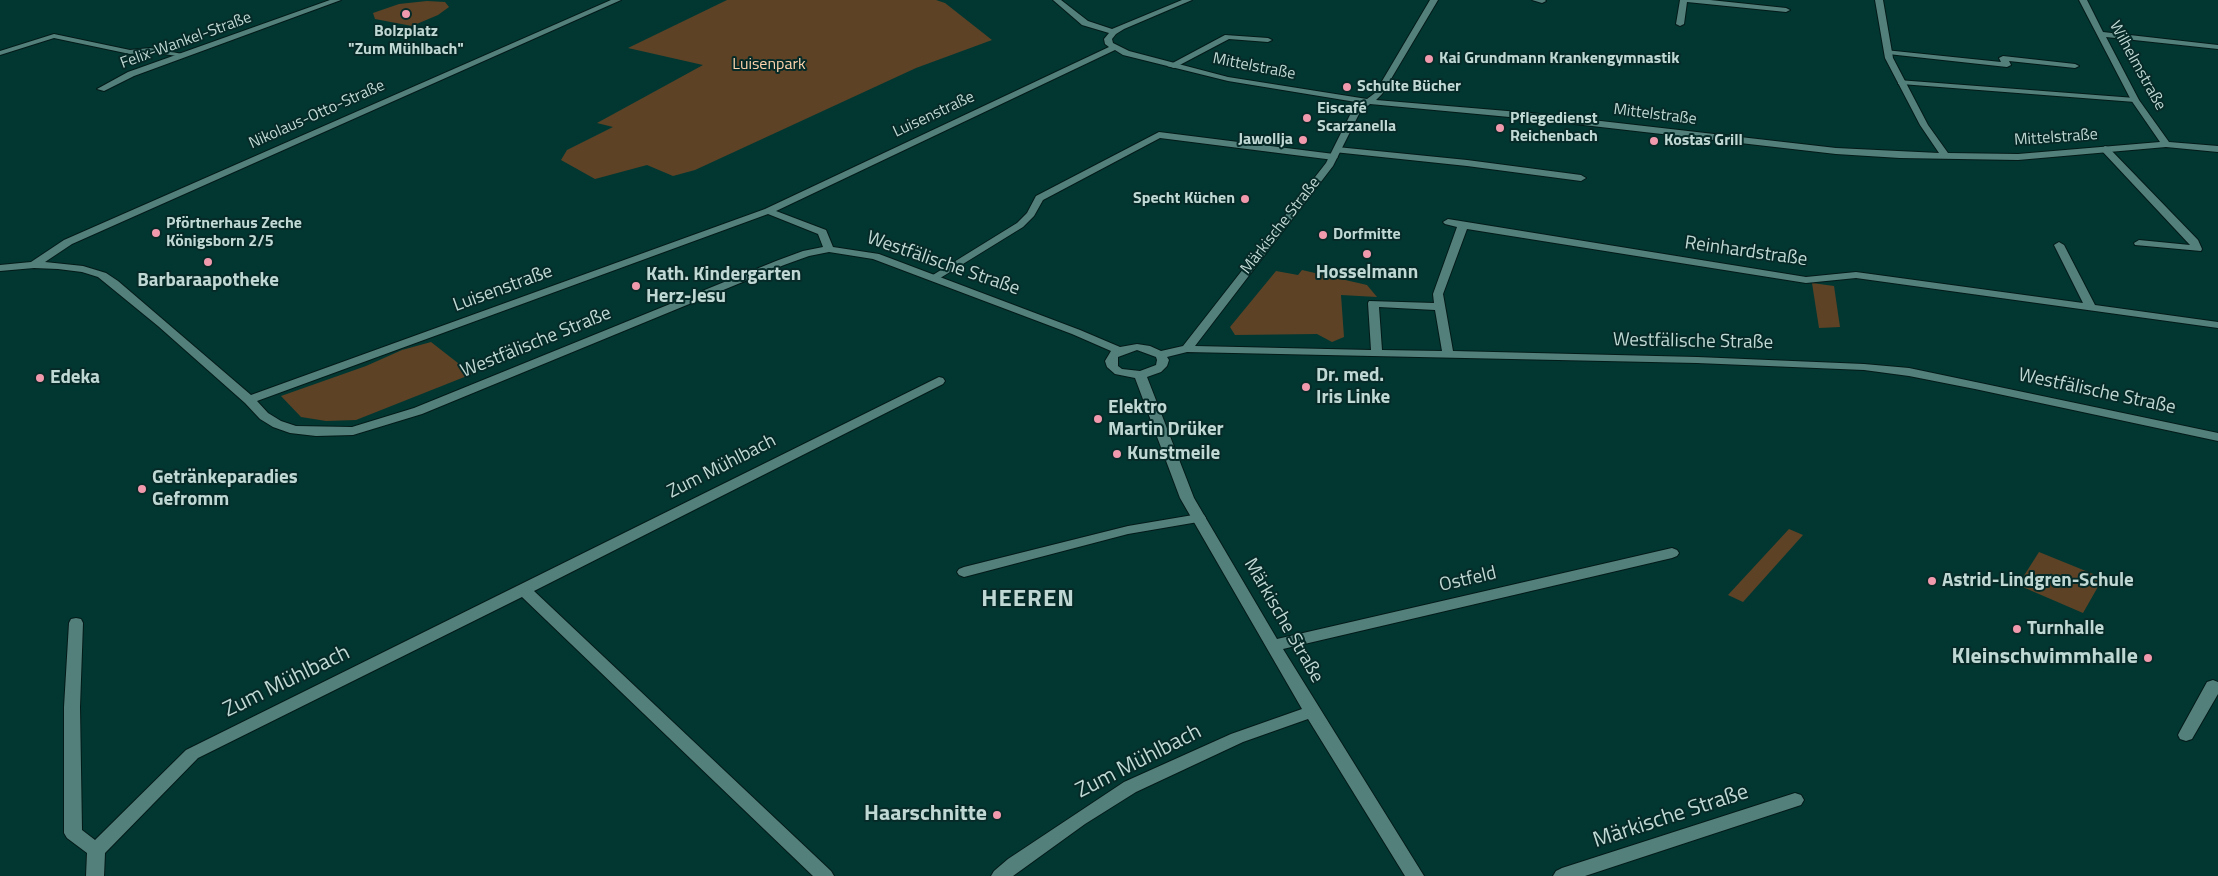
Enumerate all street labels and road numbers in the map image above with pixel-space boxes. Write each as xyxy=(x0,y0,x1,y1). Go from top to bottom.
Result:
street label: Felix-Wankel-Straße xyxy=(118,8,254,74)
street label: Wilhelmstraße xyxy=(2105,18,2169,114)
street label: Mittelstraße xyxy=(1211,50,1297,84)
street label: Nikolaus-Otto-Straße xyxy=(246,76,388,154)
street label: Luisenstraße xyxy=(890,88,978,142)
street label: Mittelstraße xyxy=(1612,100,1698,130)
street label: Mittelstraße xyxy=(2014,125,2098,151)
street label: Märkische Straße xyxy=(1237,174,1325,278)
street label: Westfälische Straße xyxy=(863,227,1023,301)
street label: Reinhardstraße xyxy=(1683,232,1809,272)
street label: Luisenstraße xyxy=(450,261,556,317)
street label: Westfälische Straße xyxy=(457,302,615,384)
street label: Westfälische Straße xyxy=(1613,329,1773,355)
street label: Westfälische Straße xyxy=(2016,364,2178,420)
street label: Zum Mühlbach xyxy=(664,430,780,504)
street label: Märkische Straße xyxy=(1238,555,1328,687)
street label: Ostfeld xyxy=(1437,562,1499,598)
street label: Zum Mühlbach xyxy=(219,640,355,724)
street label: Zum Mühlbach xyxy=(1072,719,1206,805)
street label: Märkische Straße xyxy=(1590,779,1752,855)

